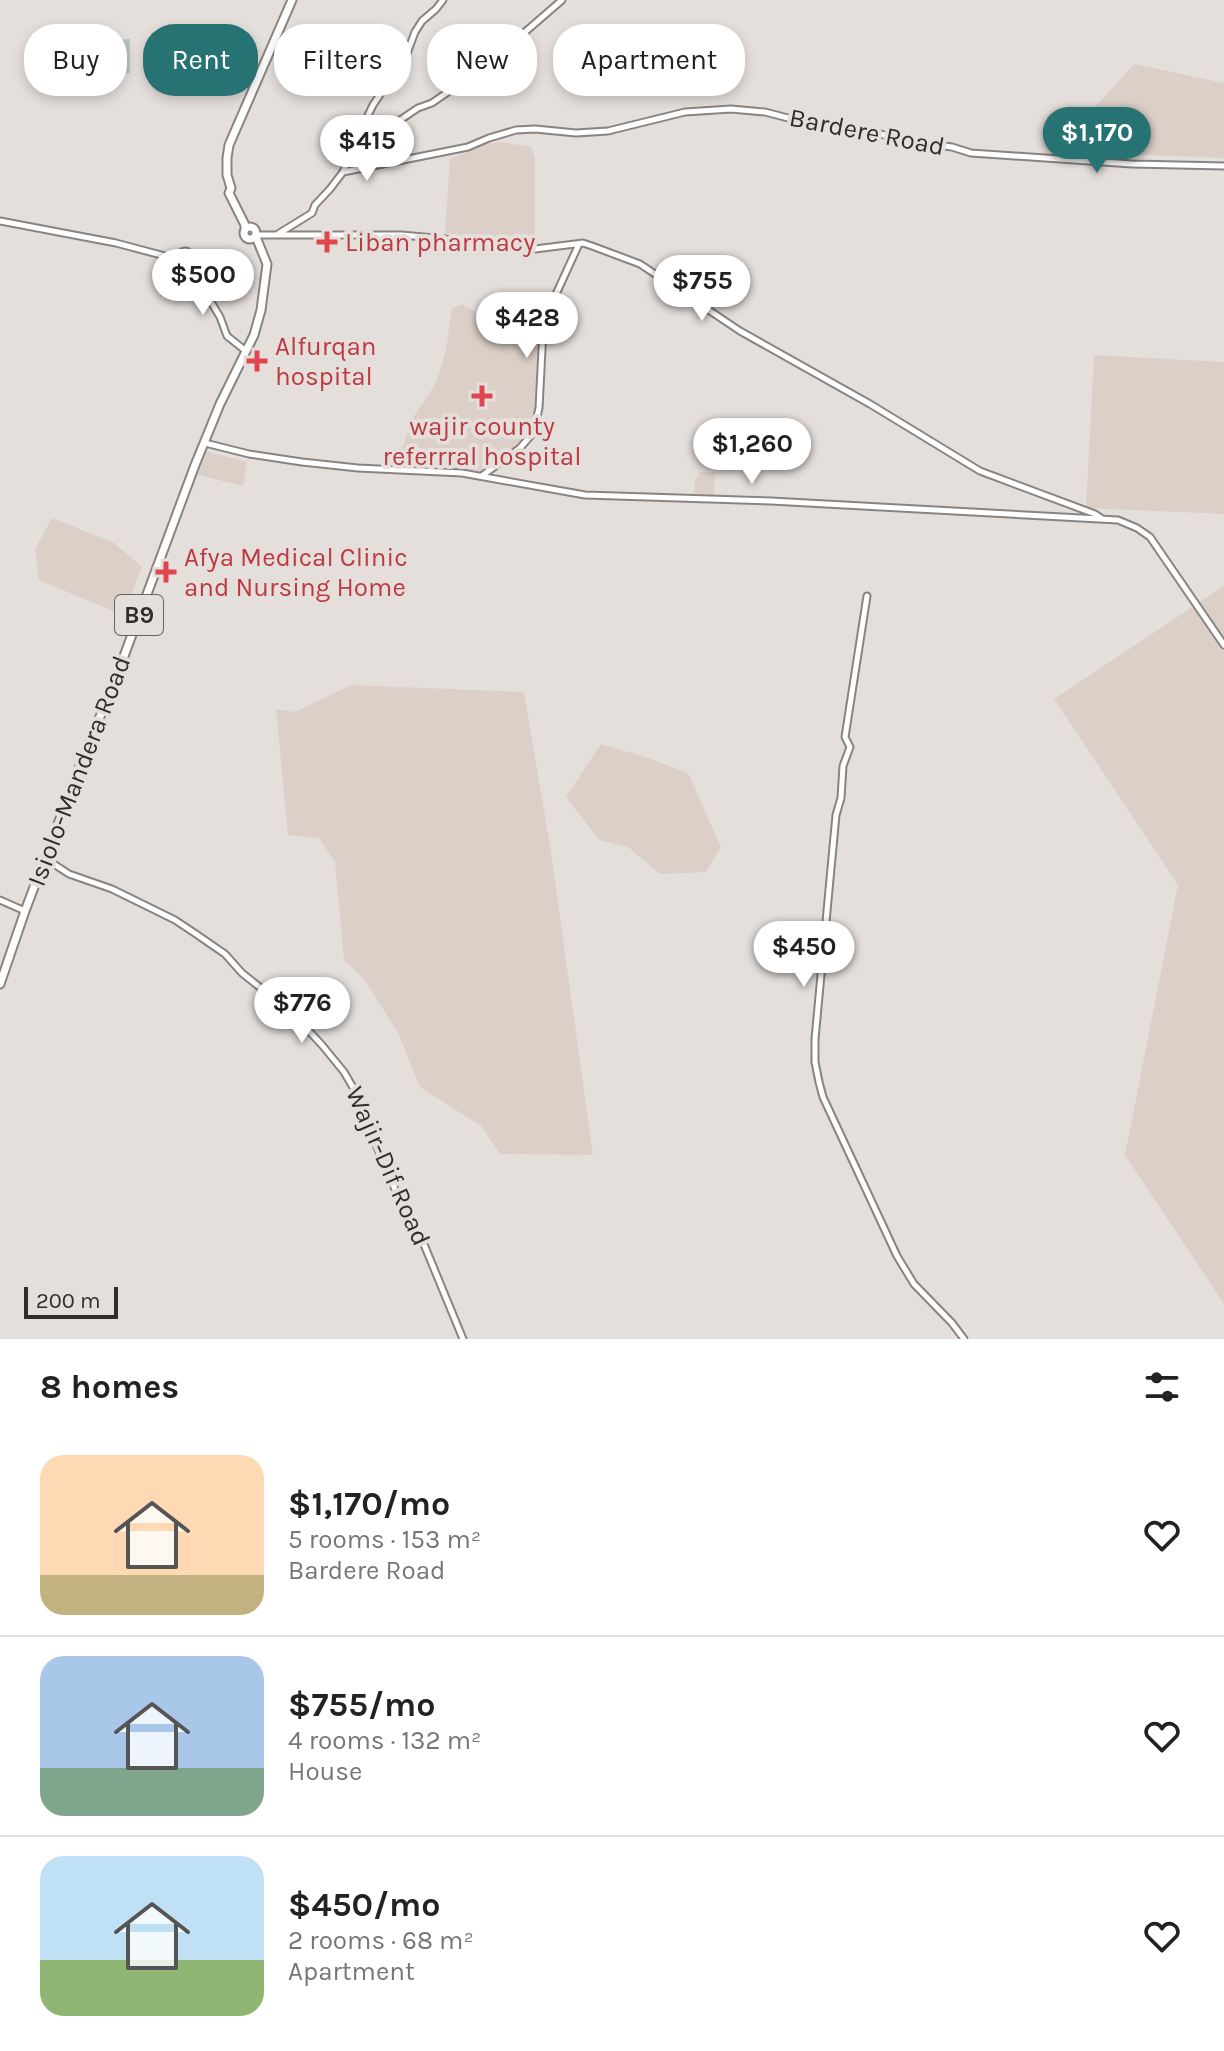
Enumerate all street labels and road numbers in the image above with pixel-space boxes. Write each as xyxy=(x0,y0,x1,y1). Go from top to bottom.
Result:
street label: Bardere Road xyxy=(787,102,947,162)
road number: B9 xyxy=(115,595,163,635)
street label: Isiolo-Mandera Road xyxy=(21,652,137,890)
street label: Wajir-Dif Road xyxy=(339,1082,437,1250)

